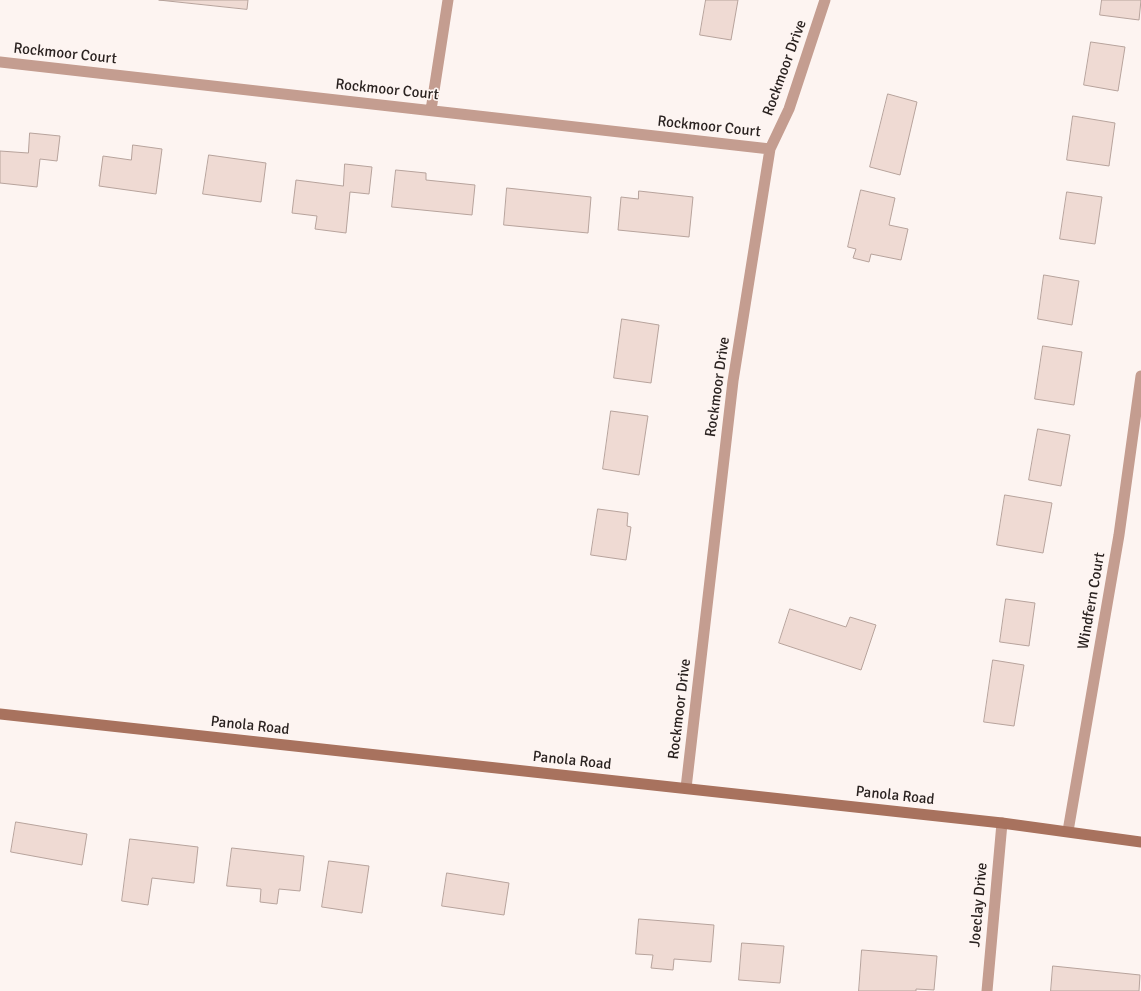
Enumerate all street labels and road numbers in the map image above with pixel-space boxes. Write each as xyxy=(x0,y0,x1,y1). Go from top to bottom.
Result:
street label: Rockmoor Drive xyxy=(759,17,811,119)
street label: Rockmoor Court xyxy=(13,40,117,68)
street label: Rockmoor Court xyxy=(335,76,439,104)
street label: Rockmoor Court xyxy=(657,113,761,141)
street label: Rockmoor Drive xyxy=(702,336,734,438)
street label: Windfern Court xyxy=(1075,551,1109,651)
street label: Rockmoor Drive xyxy=(665,658,695,760)
street label: Panola Road xyxy=(210,713,290,739)
street label: Panola Road xyxy=(532,748,612,774)
street label: Panola Road xyxy=(855,783,935,809)
street label: Joeclay Drive xyxy=(966,862,992,948)

